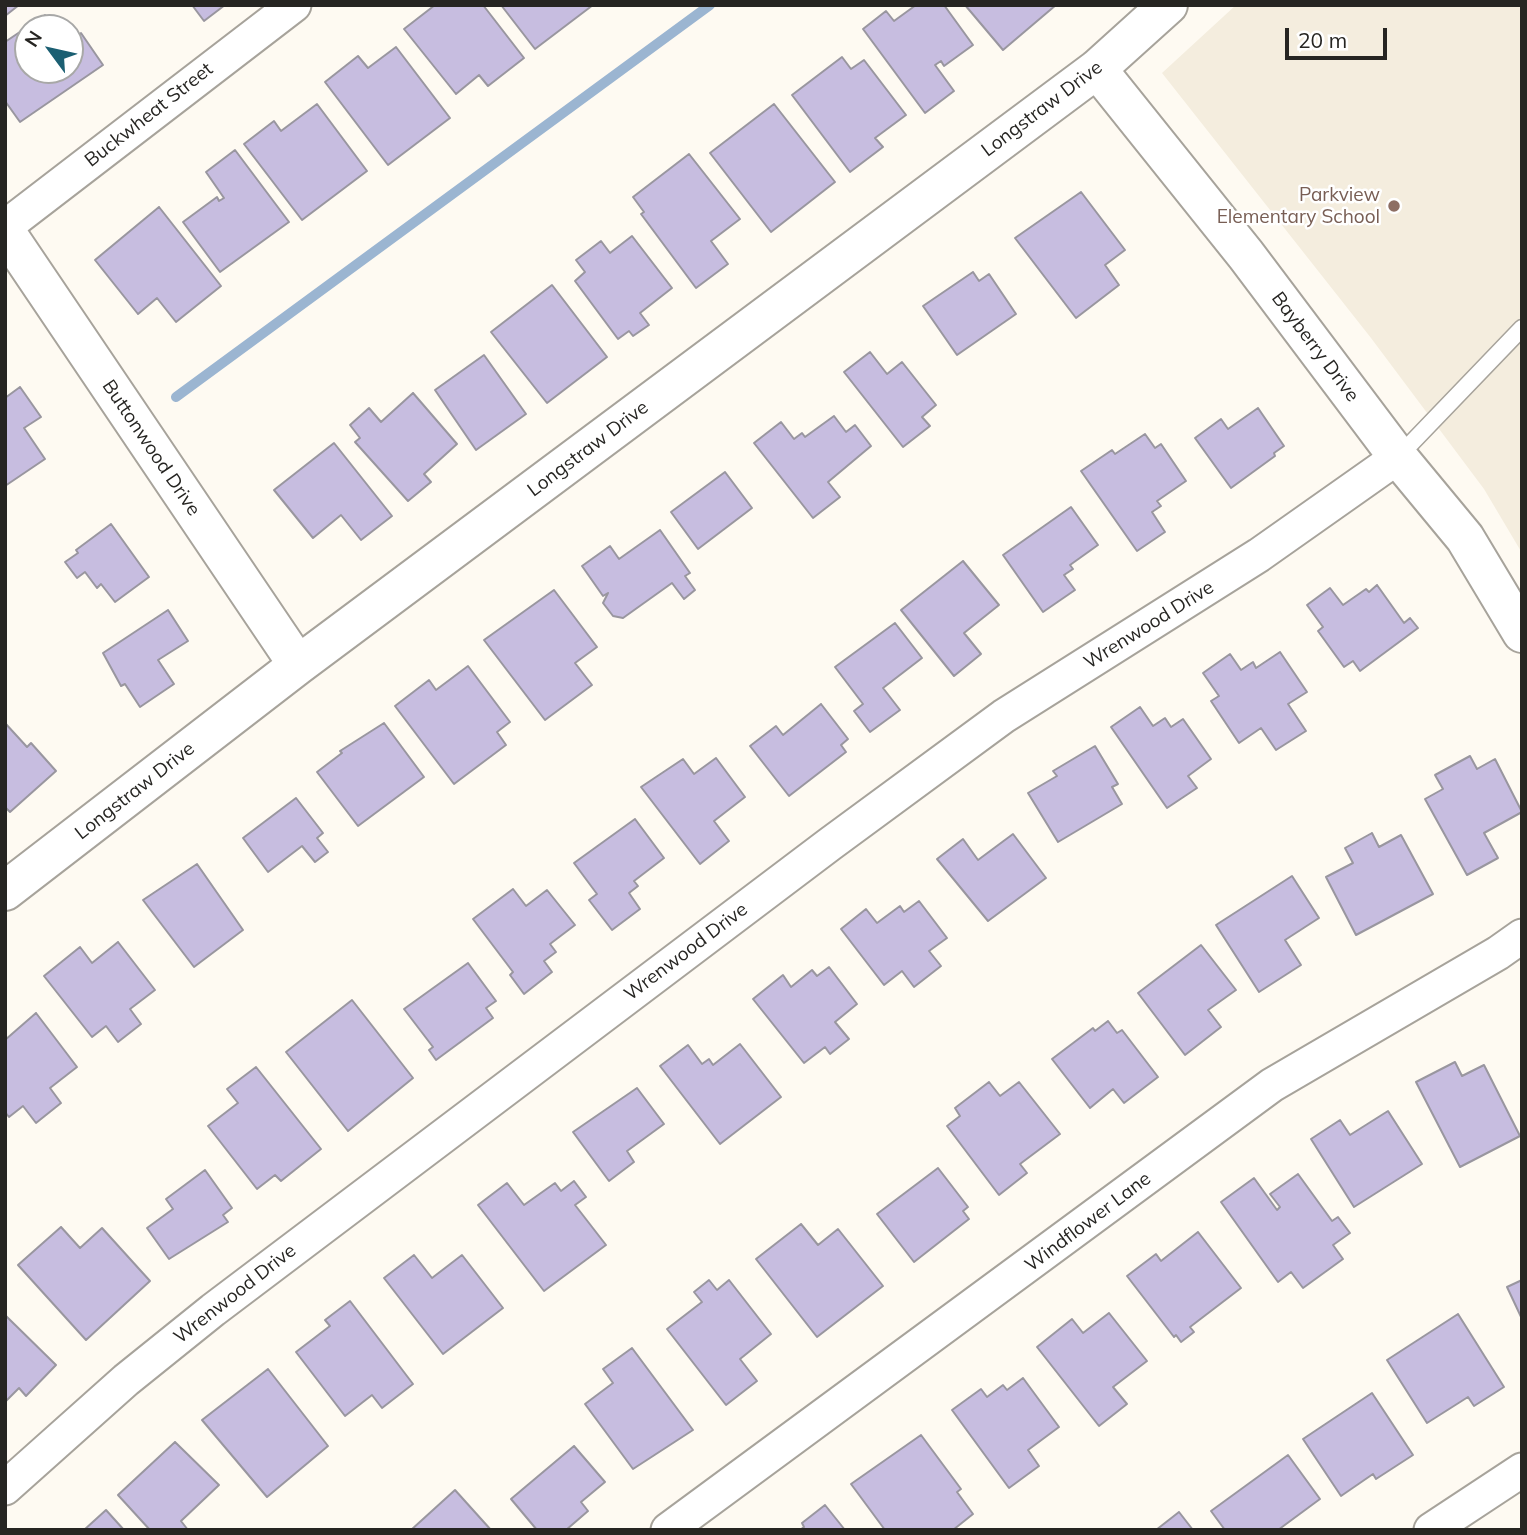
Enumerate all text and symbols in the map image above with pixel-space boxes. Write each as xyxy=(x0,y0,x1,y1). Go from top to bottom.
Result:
north arrow xyxy=(14,14,84,84)
scale bar xyxy=(1289,14,1390,58)
text: N xyxy=(19,26,47,51)
text: 20 m xyxy=(1298,27,1347,53)
street label: Longstraw Drive xyxy=(977,56,1107,162)
street label: Buckwheat Street xyxy=(80,58,218,172)
place label: Parkview Elementary School xyxy=(1217,184,1380,228)
marker: Parkview Elementary School xyxy=(1386,198,1402,214)
street label: Bayberry Drive xyxy=(1266,288,1364,406)
street label: Buttonwood Drive xyxy=(97,376,205,520)
street label: Longstraw Drive xyxy=(523,396,653,502)
street label: Wrenwood Drive xyxy=(1080,576,1218,674)
street label: Longstraw Drive xyxy=(71,737,199,845)
street label: Wrenwood Drive xyxy=(620,898,752,1006)
street label: Windflower Lane xyxy=(1021,1167,1155,1277)
street label: Wrenwood Drive xyxy=(169,1239,301,1349)

